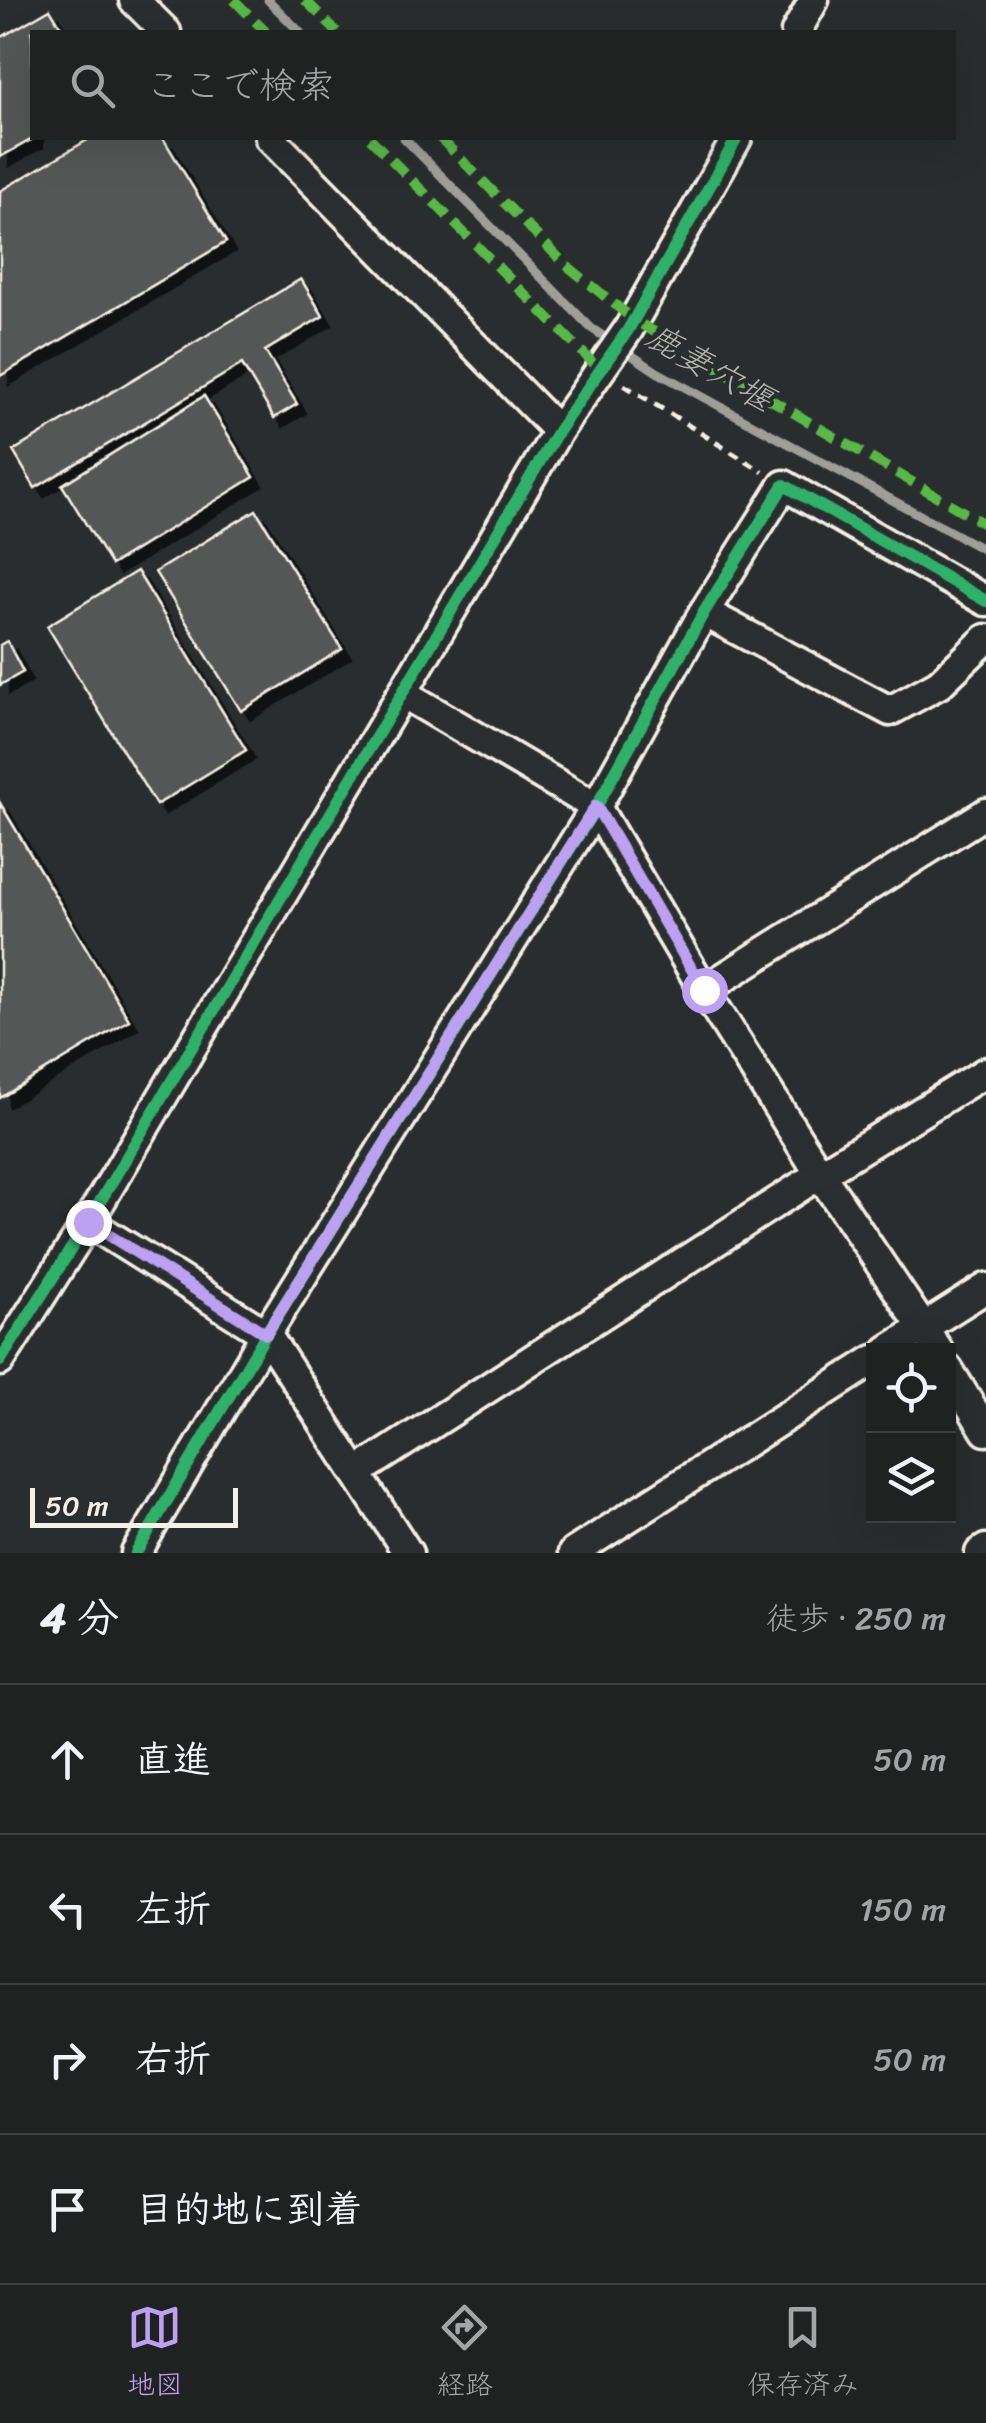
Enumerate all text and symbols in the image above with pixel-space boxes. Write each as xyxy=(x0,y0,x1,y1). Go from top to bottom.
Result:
search box xyxy=(30,30,956,140)
text: ここで検索 xyxy=(145,52,335,119)
icon: search xyxy=(65,58,120,113)
water label: 鹿妻穴堰 xyxy=(634,305,790,431)
route start xyxy=(682,968,728,1014)
route end xyxy=(66,1200,112,1246)
map controls xyxy=(866,1343,956,1523)
button: locate xyxy=(866,1343,956,1433)
button: layers xyxy=(866,1433,956,1523)
text: 50 m xyxy=(45,1481,109,1530)
scale bar xyxy=(30,1483,238,1528)
text: 4 分 xyxy=(40,1581,119,1655)
text: 徒歩 · 250 m xyxy=(766,1590,946,1647)
text: 直進 xyxy=(135,1726,211,1793)
text: 50 m xyxy=(873,1731,946,1788)
icon: ahead xyxy=(40,1732,95,1787)
text: 左折 xyxy=(135,1876,211,1943)
text: 150 m xyxy=(860,1881,946,1938)
icon: left xyxy=(40,1882,95,1937)
text: 右折 xyxy=(135,2026,211,2093)
text: 50 m xyxy=(873,2031,946,2088)
icon: right xyxy=(40,2032,95,2087)
text: 目的地に到着 xyxy=(135,2176,363,2243)
icon: arrive xyxy=(40,2182,95,2237)
tab: 地図 xyxy=(127,2300,183,2409)
tab: 経路 xyxy=(437,2300,493,2409)
tab: 保存済み xyxy=(747,2300,859,2409)

